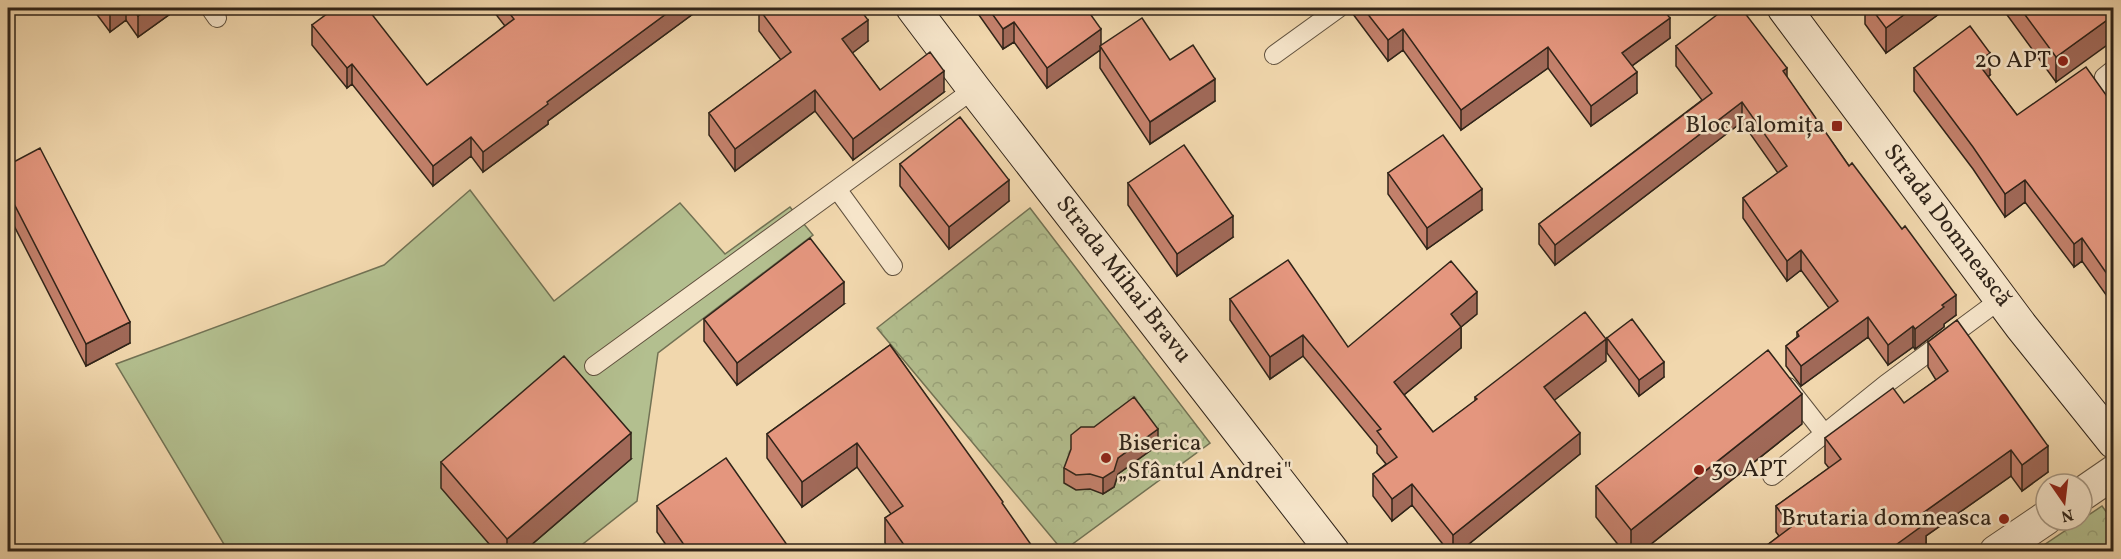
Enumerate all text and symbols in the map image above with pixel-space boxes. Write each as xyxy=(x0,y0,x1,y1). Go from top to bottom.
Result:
place label: 20 APT xyxy=(1974,44,2051,78)
marker: 20 APT xyxy=(2056,54,2070,68)
place label: Bloc Ialomița xyxy=(1685,109,1825,143)
marker: Bloc Ialomița xyxy=(1830,119,1844,133)
street label: Strada Domnească xyxy=(1874,137,2020,315)
street label: Strada Mihai Bravu xyxy=(1047,189,1199,371)
place label: Biserica „Sfântul Andrei" xyxy=(1118,427,1292,489)
marker: Biserica „Sfântul Andrei" xyxy=(1099,451,1113,465)
place label: 30 APT xyxy=(1711,453,1787,487)
marker: 30 APT xyxy=(1692,463,1706,477)
north arrow xyxy=(2034,472,2094,532)
place label: Brutaria domneasca xyxy=(1781,502,1992,536)
text: N xyxy=(2058,503,2075,527)
marker: Brutaria domneasca xyxy=(1997,512,2011,526)

